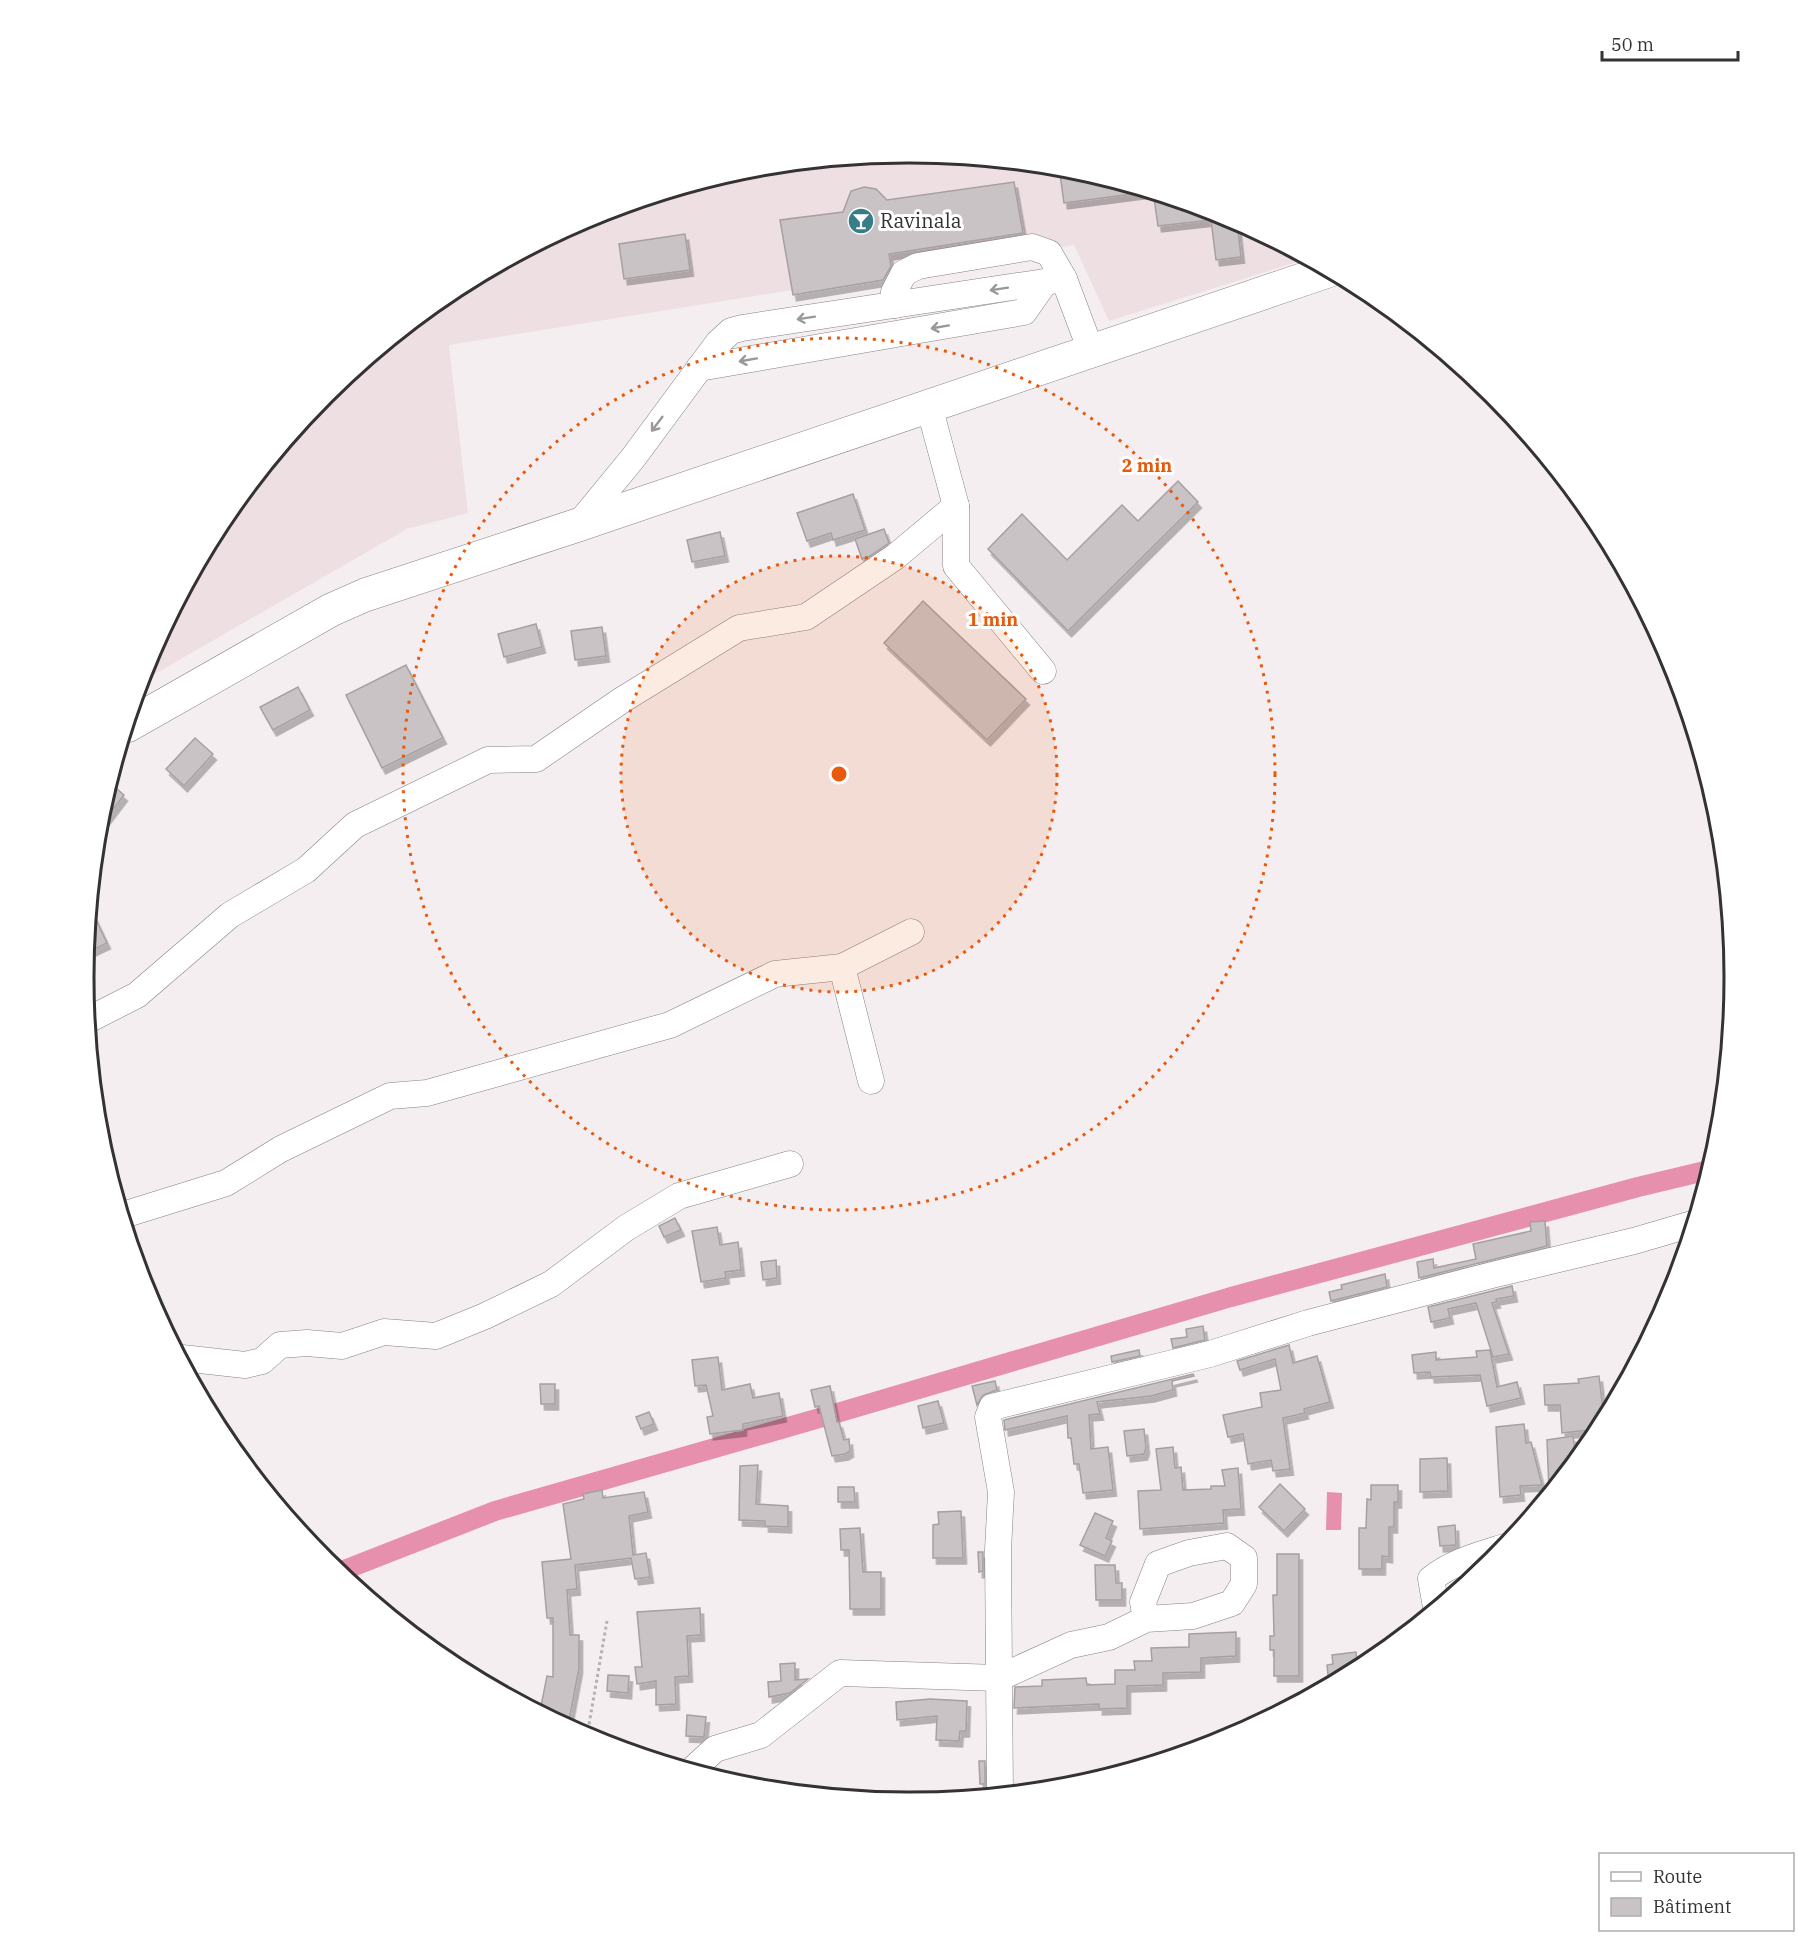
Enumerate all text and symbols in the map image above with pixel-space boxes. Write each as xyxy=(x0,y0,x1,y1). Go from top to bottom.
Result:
scale bar xyxy=(1602,24,1738,62)
text: 50 m xyxy=(1611,33,1654,56)
bar icon: Ravinala xyxy=(846,206,876,236)
place label: Ravinala xyxy=(880,207,962,234)
one-way arrow xyxy=(989,284,1009,295)
one-way arrow xyxy=(797,313,816,324)
one-way arrow xyxy=(931,321,950,332)
one-way arrow xyxy=(739,355,758,366)
one-way arrow xyxy=(651,416,664,432)
text: 2 min xyxy=(1122,454,1172,477)
text: 1 min xyxy=(968,608,1018,631)
centre of rings xyxy=(829,764,849,784)
legend xyxy=(1599,1853,1794,1931)
text: Route xyxy=(1653,1865,1702,1888)
text: Bâtiment xyxy=(1653,1895,1731,1918)

